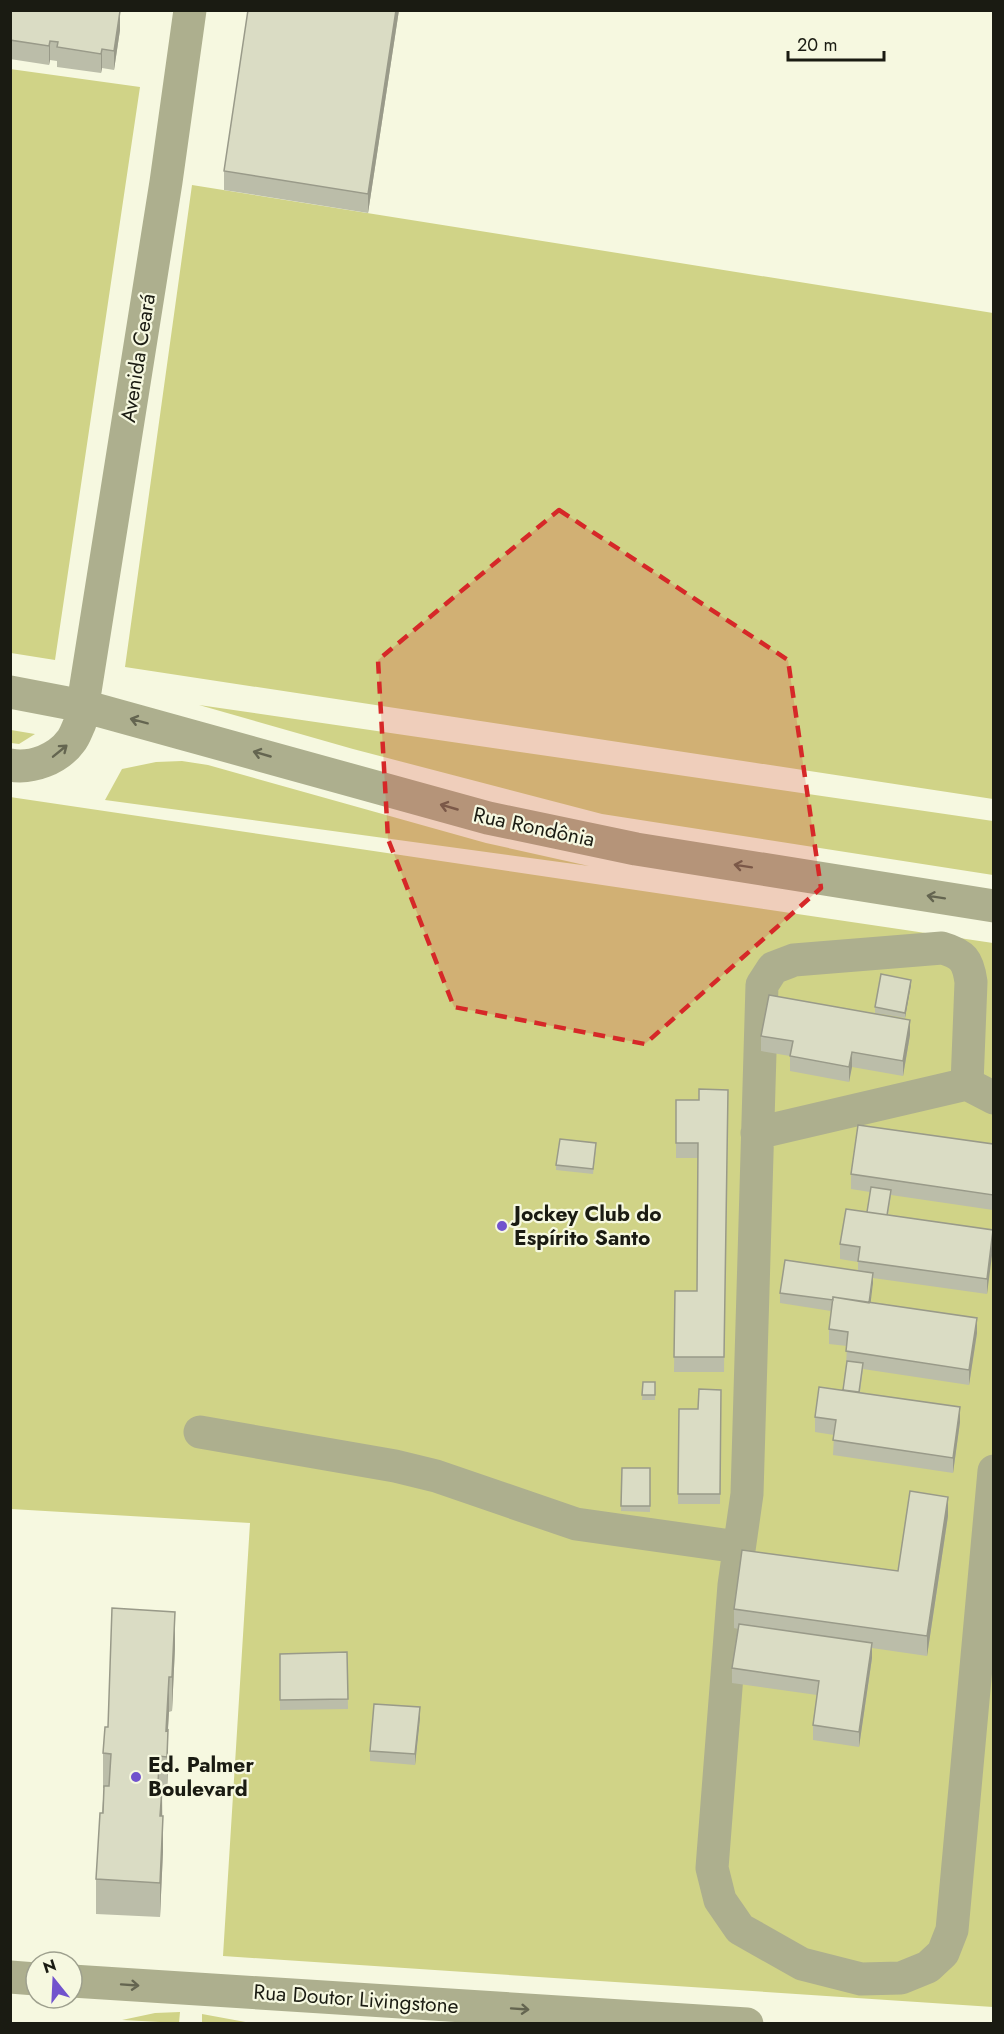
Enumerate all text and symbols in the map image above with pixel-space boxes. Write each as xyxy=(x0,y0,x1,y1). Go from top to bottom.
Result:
scale bar xyxy=(788,24,884,62)
text: 20 m xyxy=(797,32,837,58)
street label: Avenida Ceará xyxy=(113,291,163,425)
one-way arrow xyxy=(129,715,148,726)
one-way arrow xyxy=(51,745,67,758)
one-way arrow xyxy=(252,748,271,759)
street label: Rua Rondônia xyxy=(470,799,598,855)
one-way arrow xyxy=(440,801,459,812)
one-way arrow xyxy=(734,860,754,871)
one-way arrow xyxy=(926,892,946,903)
place label: Jockey Club do Espírito Santo xyxy=(510,1199,662,1253)
marker: Jockey Club do Espírito Santo xyxy=(495,1219,509,1233)
place label: Ed. Palmer Boulevard xyxy=(148,1750,254,1804)
marker: Ed. Palmer Boulevard xyxy=(129,1770,143,1784)
north arrow xyxy=(24,1950,84,2010)
text: N xyxy=(40,1953,59,1979)
street label: Rua Doutor Livingstone xyxy=(253,1977,460,2021)
one-way arrow xyxy=(120,1979,140,1990)
one-way arrow xyxy=(510,2004,530,2015)

